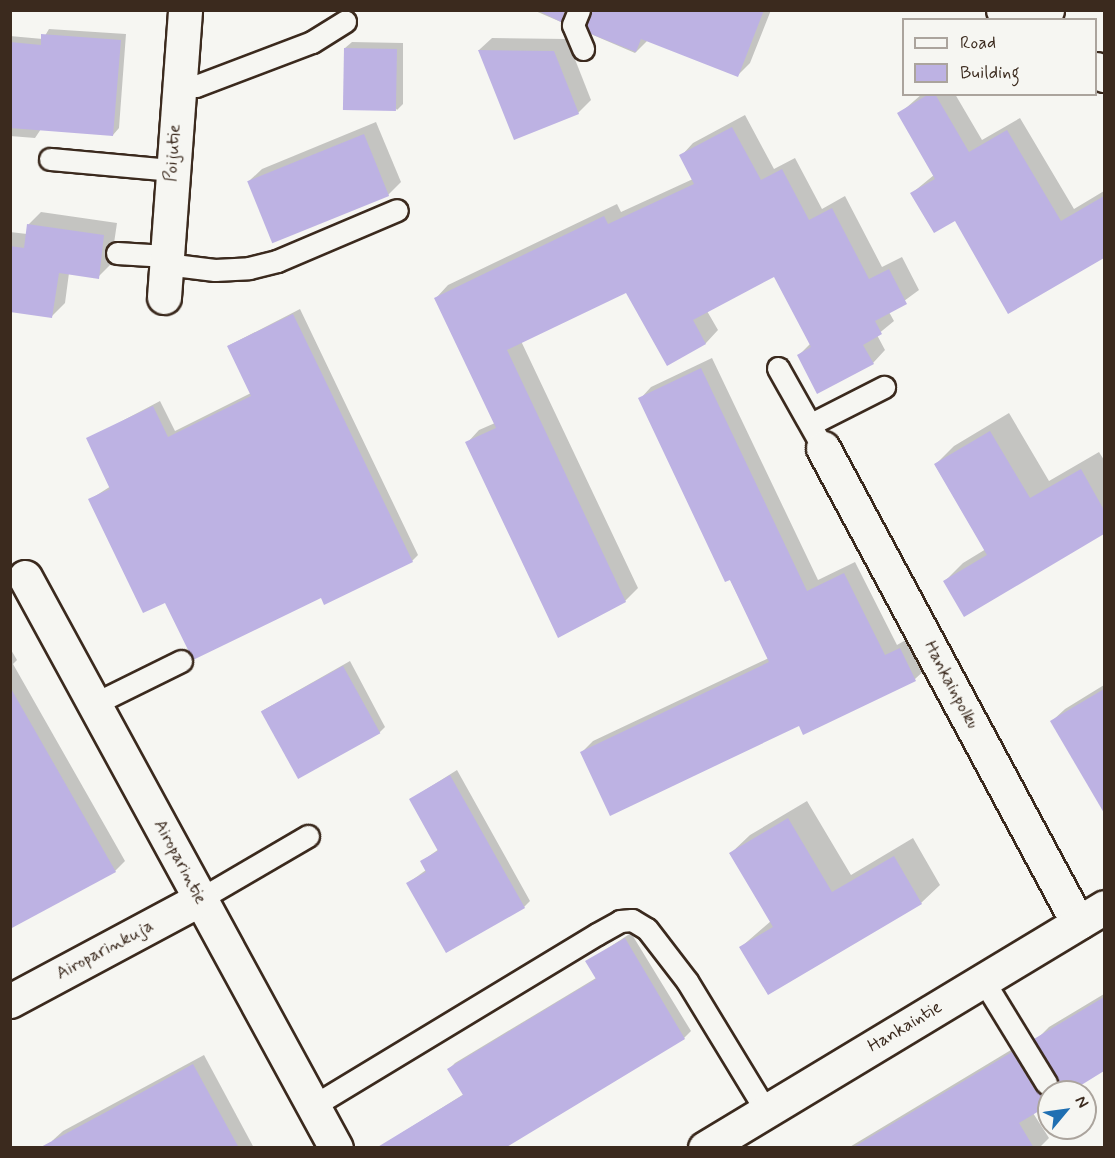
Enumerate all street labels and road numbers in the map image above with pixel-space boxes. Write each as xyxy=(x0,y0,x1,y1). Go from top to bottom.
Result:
street label: Poijutie xyxy=(160,123,186,183)
street label: Hankainpolku xyxy=(919,637,983,733)
street label: Airoparintie xyxy=(149,816,211,908)
street label: Airoparinkuja xyxy=(52,915,158,985)
street label: Hankaintie xyxy=(864,996,946,1058)

